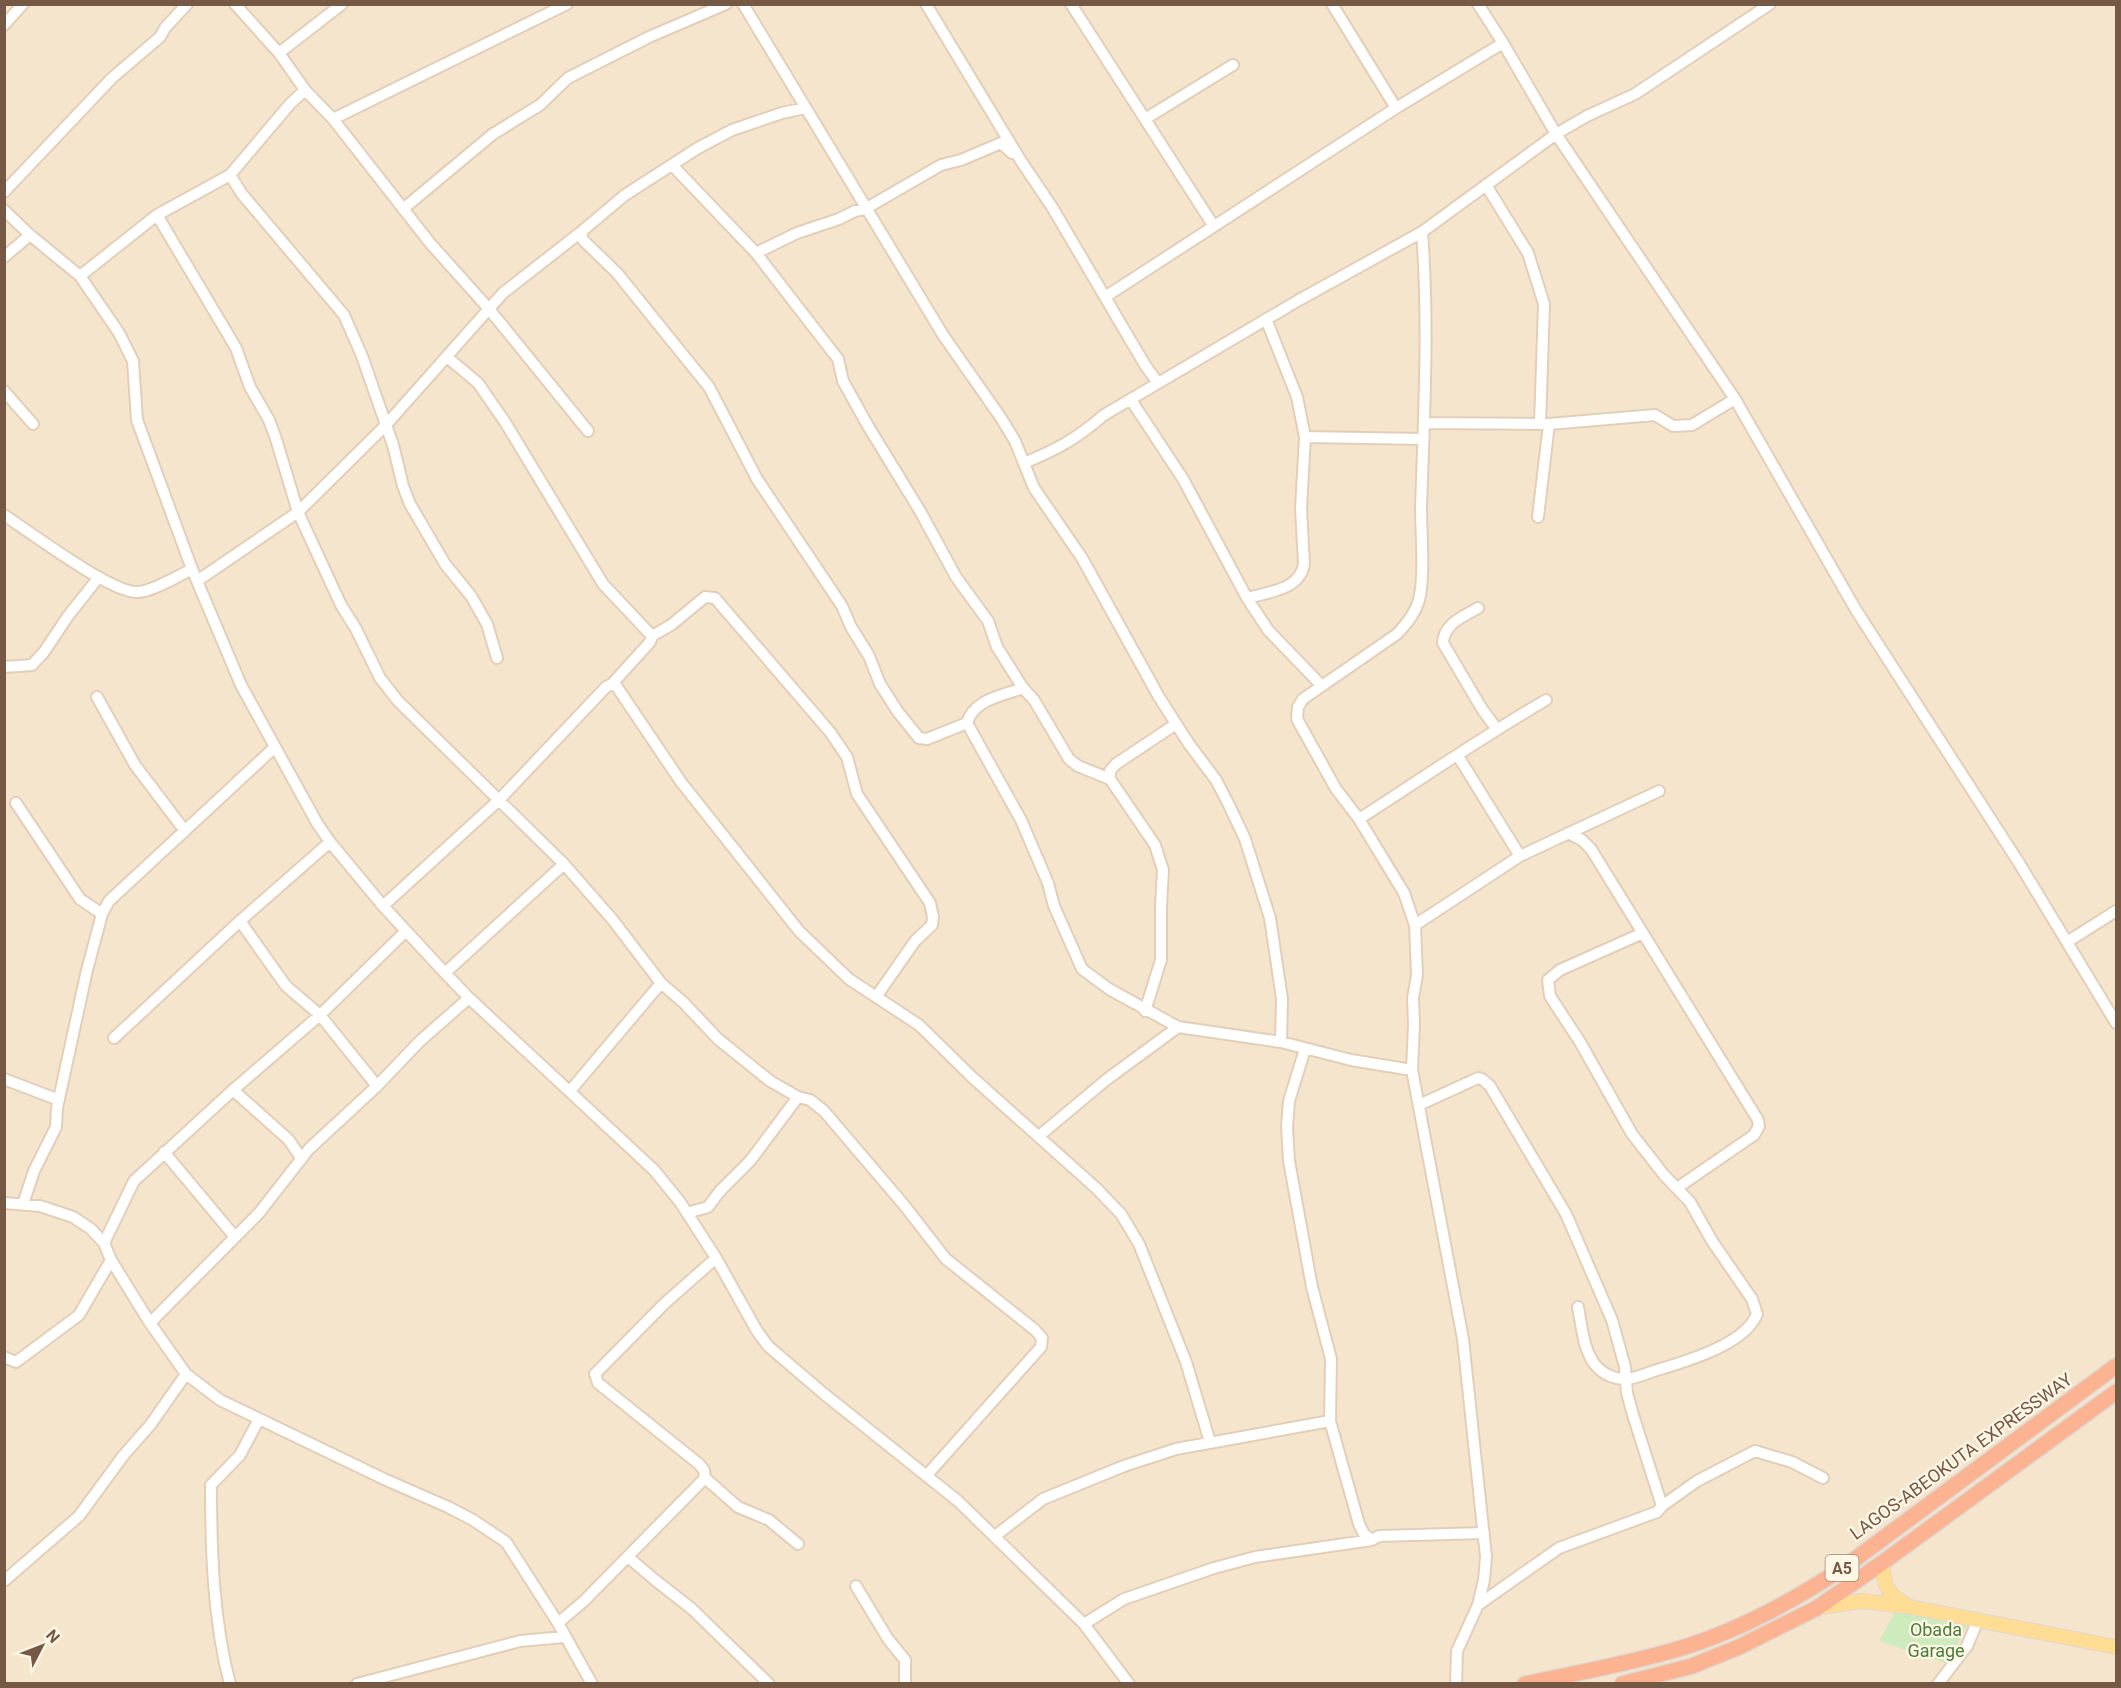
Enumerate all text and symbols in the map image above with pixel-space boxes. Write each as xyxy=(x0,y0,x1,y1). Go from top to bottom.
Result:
street label: LAGOS-ABEOKUTA EXPRESSWAY xyxy=(1846,1368,2076,1544)
road number: A5 xyxy=(1826,1555,1858,1581)
north arrow xyxy=(12,1616,72,1676)
park label: Obada Garage xyxy=(1907,1619,1965,1661)
text: N xyxy=(42,1626,64,1647)

